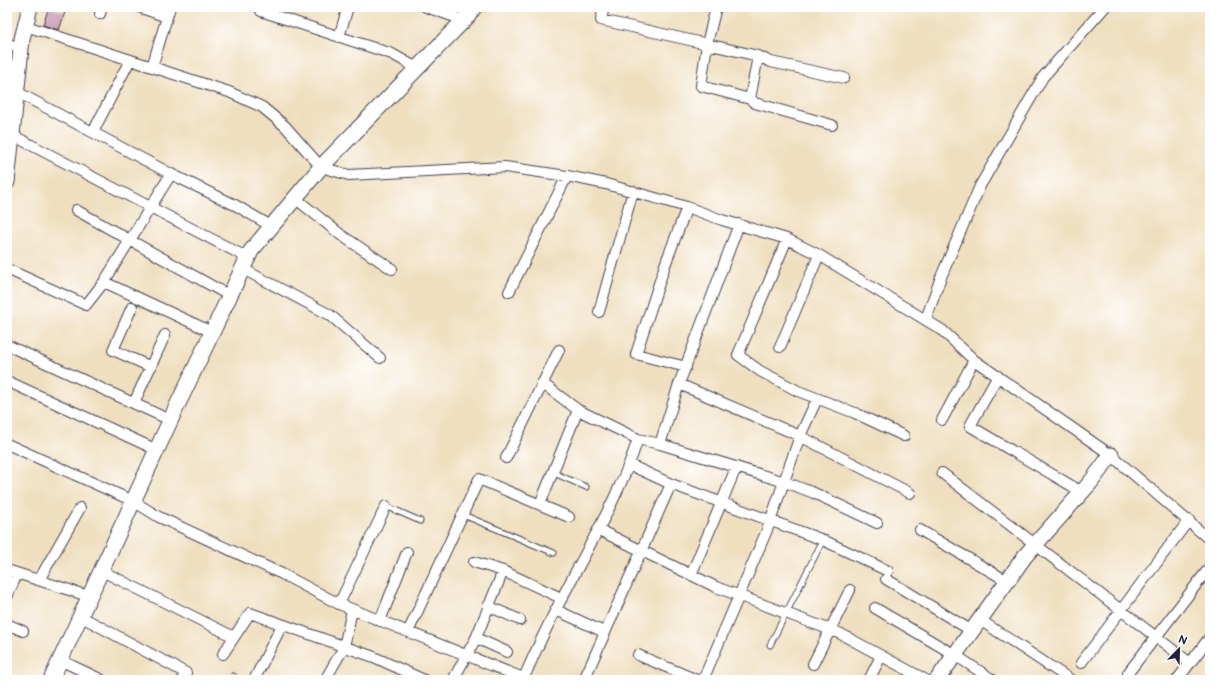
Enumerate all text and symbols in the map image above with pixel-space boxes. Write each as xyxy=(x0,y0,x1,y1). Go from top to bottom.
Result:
north arrow xyxy=(1159,629,1199,669)
text: N xyxy=(1176,633,1189,648)

